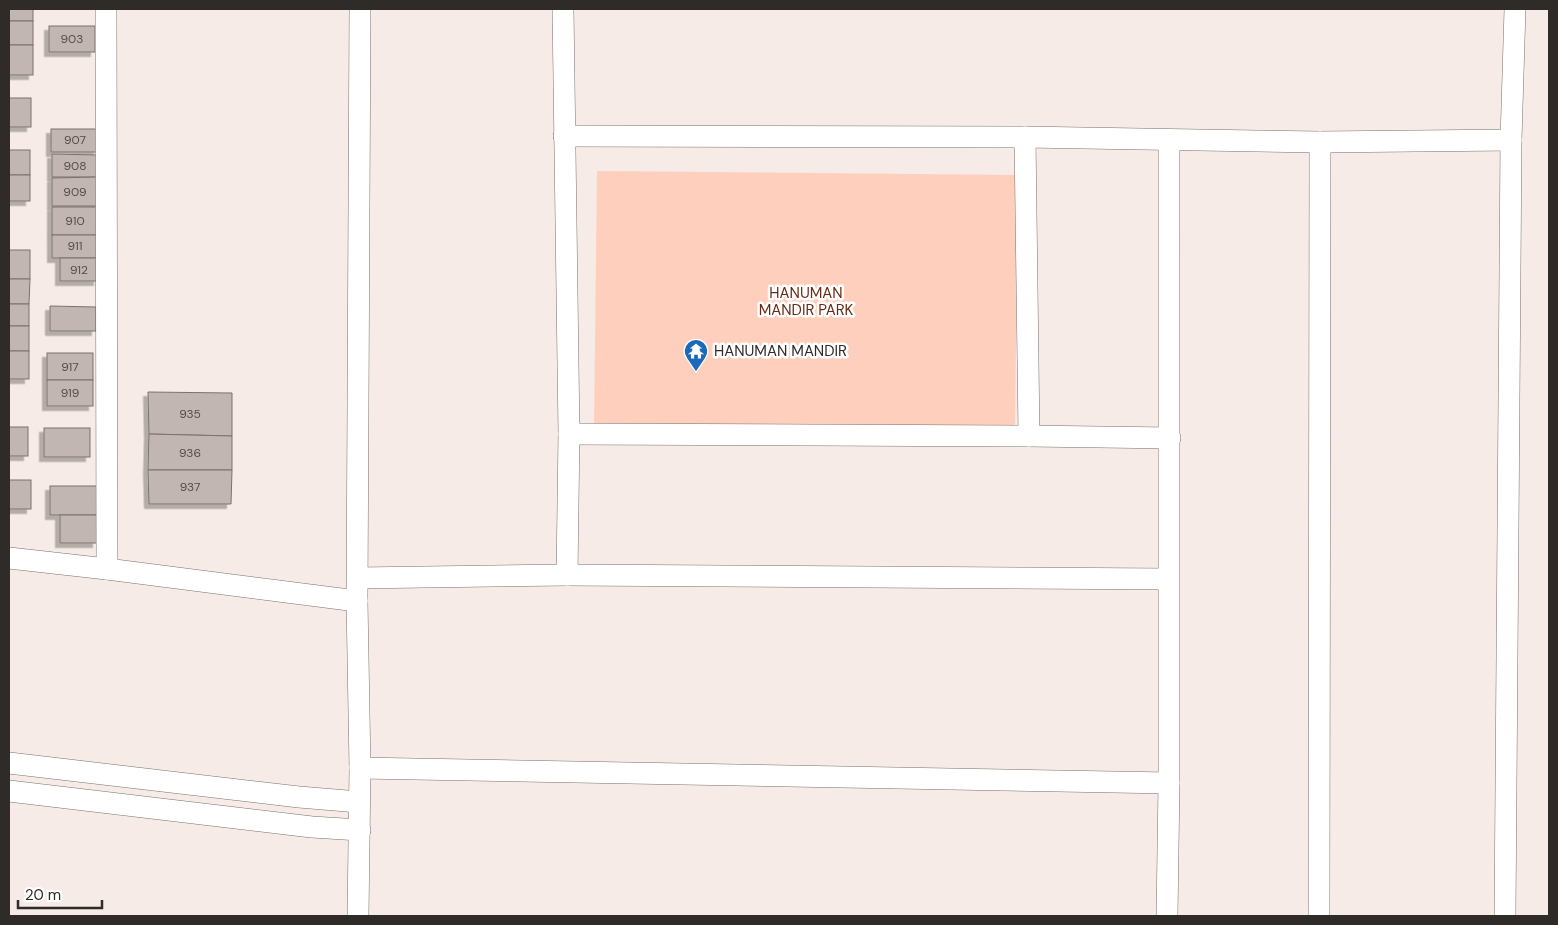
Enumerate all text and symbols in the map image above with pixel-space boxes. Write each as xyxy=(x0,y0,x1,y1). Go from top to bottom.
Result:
house number: 903 xyxy=(61,31,83,47)
house number: 907 xyxy=(64,132,86,148)
house number: 908 xyxy=(63,158,87,174)
house number: 909 xyxy=(63,184,87,200)
house number: 910 xyxy=(65,213,85,229)
house number: 911 xyxy=(68,238,82,254)
house number: 912 xyxy=(70,262,88,278)
park label: HANUMAN MANDIR PARK xyxy=(759,283,854,320)
temple icon: HANUMAN MANDIR xyxy=(683,338,709,372)
place label: HANUMAN MANDIR xyxy=(714,341,847,361)
house number: 917 xyxy=(61,359,79,375)
house number: 919 xyxy=(61,385,79,401)
house number: 935 xyxy=(179,406,201,422)
house number: 936 xyxy=(179,445,201,461)
house number: 937 xyxy=(180,479,200,495)
scale bar xyxy=(18,878,101,910)
text: 20 m xyxy=(25,885,61,905)

